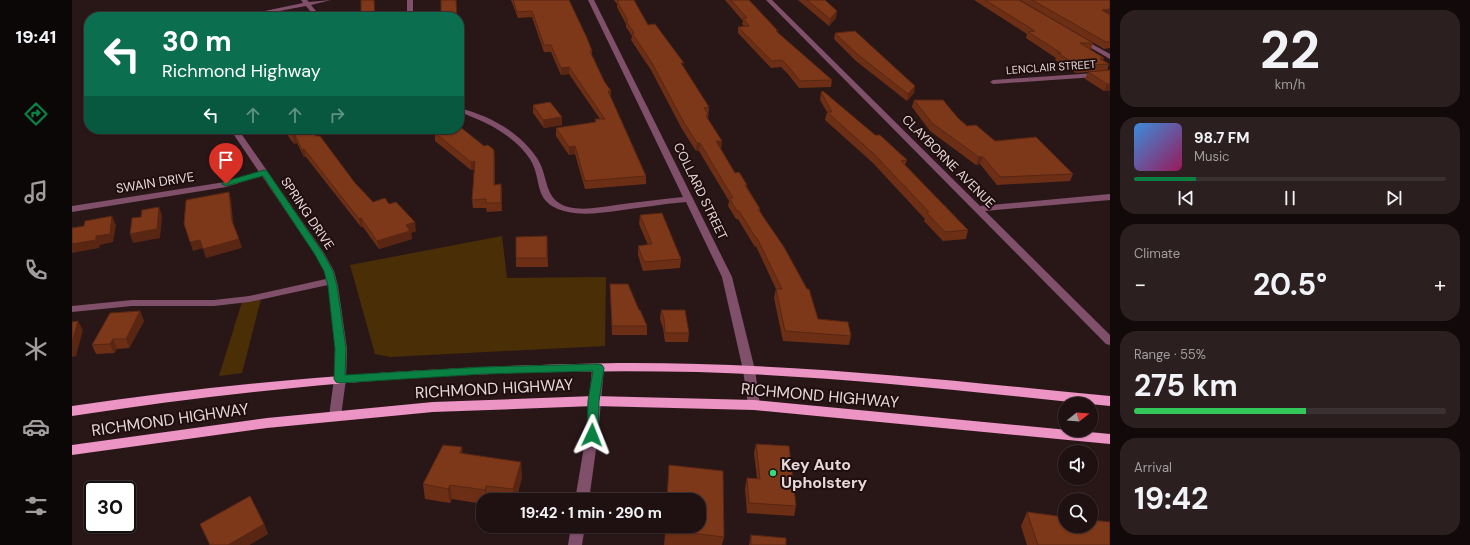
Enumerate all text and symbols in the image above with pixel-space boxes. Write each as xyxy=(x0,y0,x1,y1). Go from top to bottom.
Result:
text: 22 xyxy=(1260,16,1320,84)
text: 30 m xyxy=(162,23,232,60)
text: 19:41 xyxy=(16,25,56,49)
icon: left xyxy=(96,28,148,80)
street label: LENCLAIR STREET xyxy=(1006,57,1096,77)
text: Richmond Highway xyxy=(162,59,321,83)
text: km/h xyxy=(1275,76,1305,93)
icon: directions xyxy=(22,100,50,128)
icon: left xyxy=(200,104,222,126)
icon: ahead xyxy=(242,104,264,126)
icon: ahead xyxy=(284,104,306,126)
icon: right xyxy=(326,104,348,126)
street label: CLAYBORNE AVENUE xyxy=(898,111,999,212)
text: 98.7 FM xyxy=(1194,128,1249,148)
street label: COLLARD STREET xyxy=(670,140,731,243)
pin xyxy=(209,143,243,184)
text: Music xyxy=(1194,148,1229,165)
icon: arrive xyxy=(215,149,237,171)
street label: SWAIN DRIVE xyxy=(115,168,195,197)
street label: SPRING DRIVE xyxy=(277,174,338,253)
icon: music xyxy=(22,178,50,206)
icon: previous xyxy=(1175,187,1197,209)
icon: pause xyxy=(1279,187,1301,209)
icon: next xyxy=(1383,187,1405,209)
text: Climate xyxy=(1134,245,1180,262)
icon: phone xyxy=(22,256,50,284)
text: 20.5° xyxy=(1253,265,1327,304)
text: − xyxy=(1134,270,1146,299)
text: + xyxy=(1434,270,1446,299)
icon: climate xyxy=(22,335,50,363)
text: Range · 55% xyxy=(1134,346,1206,363)
text: 275 km xyxy=(1134,366,1238,405)
street label: RICHMOND HIGHWAY xyxy=(414,374,574,403)
street label: RICHMOND HIGHWAY xyxy=(740,378,900,413)
north arrow xyxy=(1058,397,1098,437)
map controls xyxy=(1058,397,1098,533)
street label: RICHMOND HIGHWAY xyxy=(90,398,250,441)
icon: car xyxy=(22,413,50,441)
position arrow xyxy=(571,414,613,456)
button: sound xyxy=(1058,445,1098,485)
place label: Key Auto Upholstery xyxy=(781,454,868,493)
text: Arrival xyxy=(1134,459,1172,476)
marker: Key Auto Upholstery xyxy=(768,468,778,478)
text: 19:42 xyxy=(1134,479,1208,518)
speed limit sign: 30 xyxy=(84,481,136,533)
icon: filters xyxy=(22,492,50,520)
button: search xyxy=(1058,493,1098,533)
text: 19:42 · 1 min · 290 m xyxy=(520,503,662,523)

